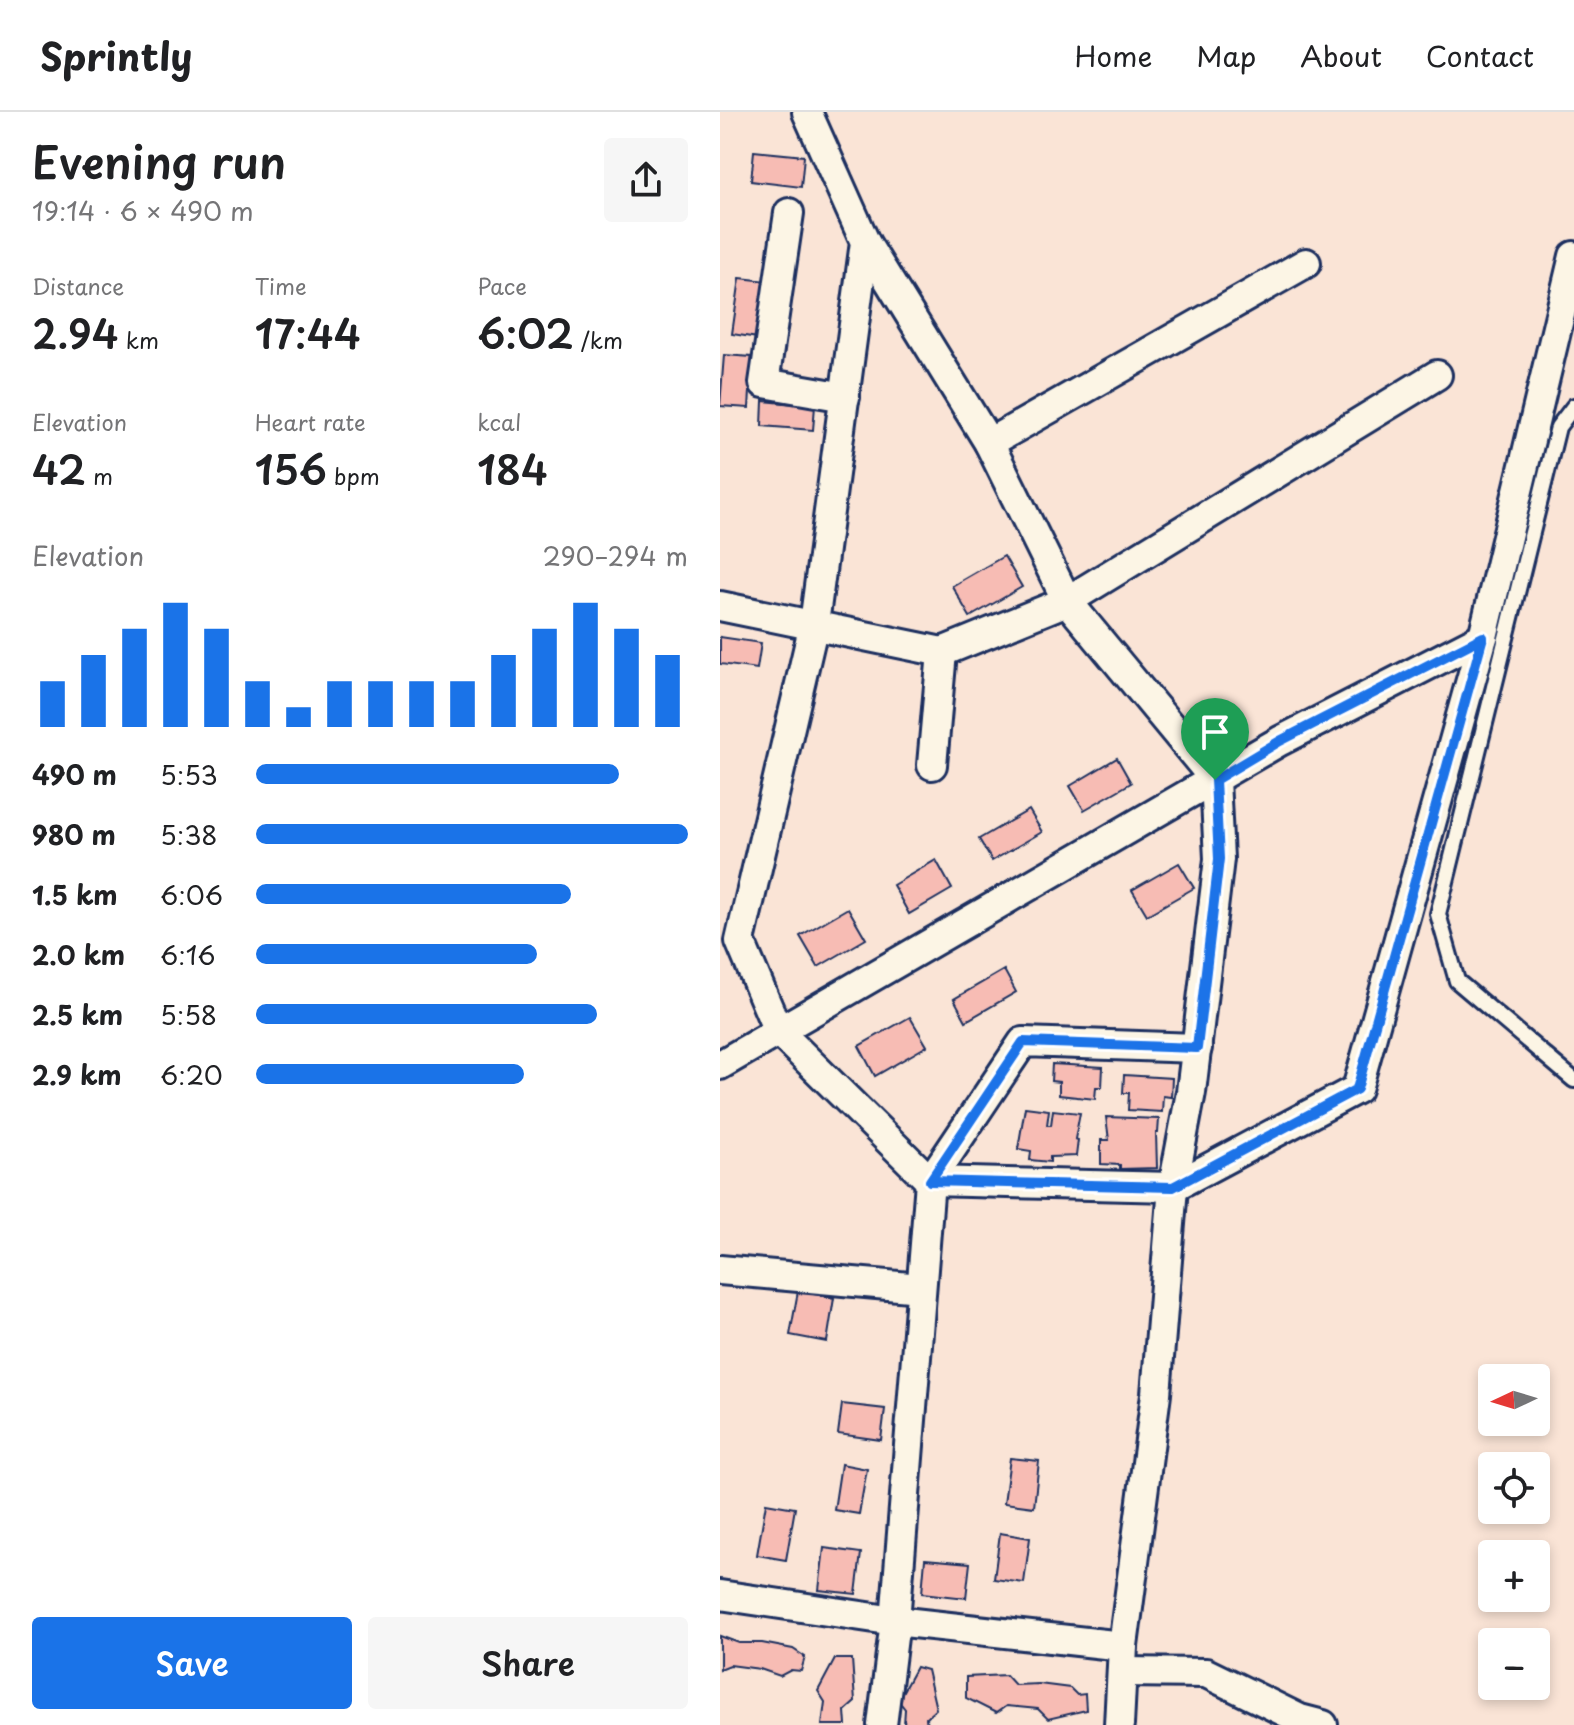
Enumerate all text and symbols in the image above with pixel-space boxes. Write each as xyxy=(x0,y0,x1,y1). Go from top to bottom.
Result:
text: Sprintly xyxy=(40,27,193,84)
text: Home xyxy=(1074,34,1152,77)
text: Map xyxy=(1196,34,1256,77)
text: About xyxy=(1300,34,1382,77)
text: Contact xyxy=(1426,34,1534,77)
text: Evening run xyxy=(32,128,286,194)
button: share xyxy=(604,138,688,222)
text: 19:14 · 6 × 490 m xyxy=(32,191,254,230)
text: Distance xyxy=(32,269,124,302)
text: Time xyxy=(255,269,307,302)
text: Pace xyxy=(477,269,527,302)
text: 2.94 xyxy=(32,302,119,363)
text: 17:44 xyxy=(255,302,361,363)
text: 6:02 xyxy=(477,302,574,363)
text: km xyxy=(119,323,159,356)
text: /km xyxy=(574,323,623,356)
text: Elevation xyxy=(32,405,127,438)
text: Heart rate xyxy=(255,405,366,438)
text: kcal xyxy=(477,405,521,438)
text: 42 xyxy=(32,438,86,499)
text: 156 xyxy=(255,438,327,499)
text: 184 xyxy=(477,438,548,499)
text: m xyxy=(86,459,113,492)
text: bpm xyxy=(327,459,380,492)
text: Elevation xyxy=(32,536,144,575)
text: 290–294 m xyxy=(542,536,688,575)
pin xyxy=(1181,698,1249,780)
icon: arrive xyxy=(1193,710,1237,754)
text: 490 m xyxy=(32,755,117,794)
text: 5:53 xyxy=(160,755,218,794)
text: 980 m xyxy=(32,815,116,854)
text: 5:38 xyxy=(160,815,218,854)
text: 1.5 km xyxy=(32,875,118,914)
text: 6:06 xyxy=(160,875,223,914)
text: 2.0 km xyxy=(32,935,125,974)
text: 6:16 xyxy=(160,935,216,974)
text: 2.5 km xyxy=(32,995,123,1034)
text: 5:58 xyxy=(160,995,217,1034)
text: 2.9 km xyxy=(32,1055,122,1094)
text: 6:20 xyxy=(160,1055,223,1094)
north arrow xyxy=(1478,1364,1550,1436)
map controls xyxy=(1478,1364,1550,1700)
button: locate xyxy=(1478,1452,1550,1524)
button: + xyxy=(1478,1540,1550,1612)
button: Save xyxy=(32,1617,352,1709)
button: Share xyxy=(368,1617,688,1709)
button: − xyxy=(1478,1628,1550,1700)

